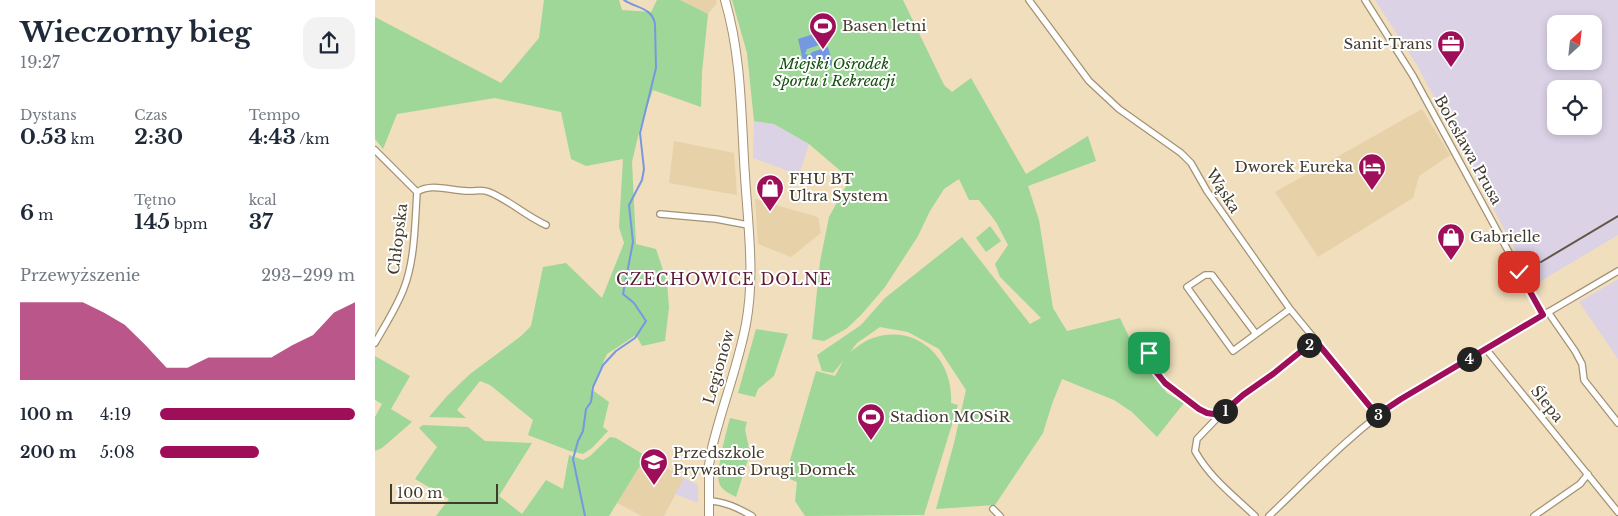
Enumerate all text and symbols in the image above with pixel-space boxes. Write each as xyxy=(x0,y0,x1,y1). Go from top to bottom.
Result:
sports icon: Basen letni xyxy=(808,11,838,50)
text: Wieczorny bieg xyxy=(20,15,251,50)
north arrow xyxy=(1547,15,1603,70)
map controls xyxy=(1547,15,1602,135)
place label: Basen letni xyxy=(842,16,926,35)
button: share xyxy=(303,17,355,69)
office icon: Sanit-Trans xyxy=(1436,29,1466,68)
place label: Sanit-Trans xyxy=(1344,34,1432,53)
text: 19:27 xyxy=(20,52,60,72)
park label: Miejski Ośrodek Sportu i Rekreacji xyxy=(773,54,896,90)
button: locate xyxy=(1547,80,1602,135)
street label: Bolesława Prusa xyxy=(1430,92,1507,208)
text: Dystans xyxy=(20,106,77,124)
text: Czas xyxy=(134,106,167,124)
text: Tempo xyxy=(249,106,300,124)
text: 0.53 xyxy=(20,124,67,150)
text: 2:30 xyxy=(134,124,183,150)
text: 4:43 xyxy=(249,124,296,150)
text: km xyxy=(67,130,94,148)
text: /km xyxy=(296,130,329,148)
hotel icon: Dworek Eureka xyxy=(1357,152,1387,191)
place label: Dworek Eureka xyxy=(1234,157,1354,176)
street label: Wąska xyxy=(1202,164,1245,217)
place label: FHU BT Ultra System xyxy=(789,169,888,205)
shop icon: FHU BT Ultra System xyxy=(755,173,785,212)
text: Tętno xyxy=(134,191,176,209)
text: kcal xyxy=(249,191,277,209)
text: 6 xyxy=(20,200,34,226)
street label: Chłopska xyxy=(384,202,411,276)
text: m xyxy=(34,206,53,224)
text: 145 xyxy=(134,209,170,235)
text: 37 xyxy=(249,209,273,235)
text: bpm xyxy=(170,215,208,233)
shop icon: Gabrielle xyxy=(1436,222,1466,261)
place label: Gabrielle xyxy=(1470,227,1540,246)
pin xyxy=(1498,251,1540,293)
icon: check xyxy=(1505,258,1533,286)
text: Przewyższenie xyxy=(20,265,140,285)
text: 293–299 m xyxy=(261,265,355,285)
district label: CZECHOWICE DOLNE xyxy=(616,269,832,289)
street label: Legionów xyxy=(699,327,738,406)
pin xyxy=(1128,332,1170,374)
pin: 2 xyxy=(1297,332,1321,358)
text: 2 xyxy=(1305,336,1314,354)
icon: arrive xyxy=(1135,339,1163,367)
pin: 4 xyxy=(1457,346,1481,372)
text: 4 xyxy=(1465,350,1474,368)
street label: Ślepa xyxy=(1527,382,1568,426)
pin: 1 xyxy=(1213,398,1237,424)
sports icon: Stadion MOSiR xyxy=(856,402,886,441)
text: 1 xyxy=(1222,402,1229,420)
pin: 3 xyxy=(1365,402,1391,428)
text: 100 m xyxy=(20,404,73,424)
text: 4:19 xyxy=(100,404,131,424)
text: 3 xyxy=(1374,406,1383,424)
place label: Stadion MOSiR xyxy=(890,407,1011,426)
text: 200 m xyxy=(20,442,77,462)
text: 5:08 xyxy=(100,442,135,462)
place label: Przedszkole Prywatne Drugi Domek xyxy=(673,443,857,479)
school or university icon: Przedszkole Prywatne Drugi Domek xyxy=(639,447,669,486)
scale bar xyxy=(390,481,497,504)
text: 100 m xyxy=(397,484,442,502)

